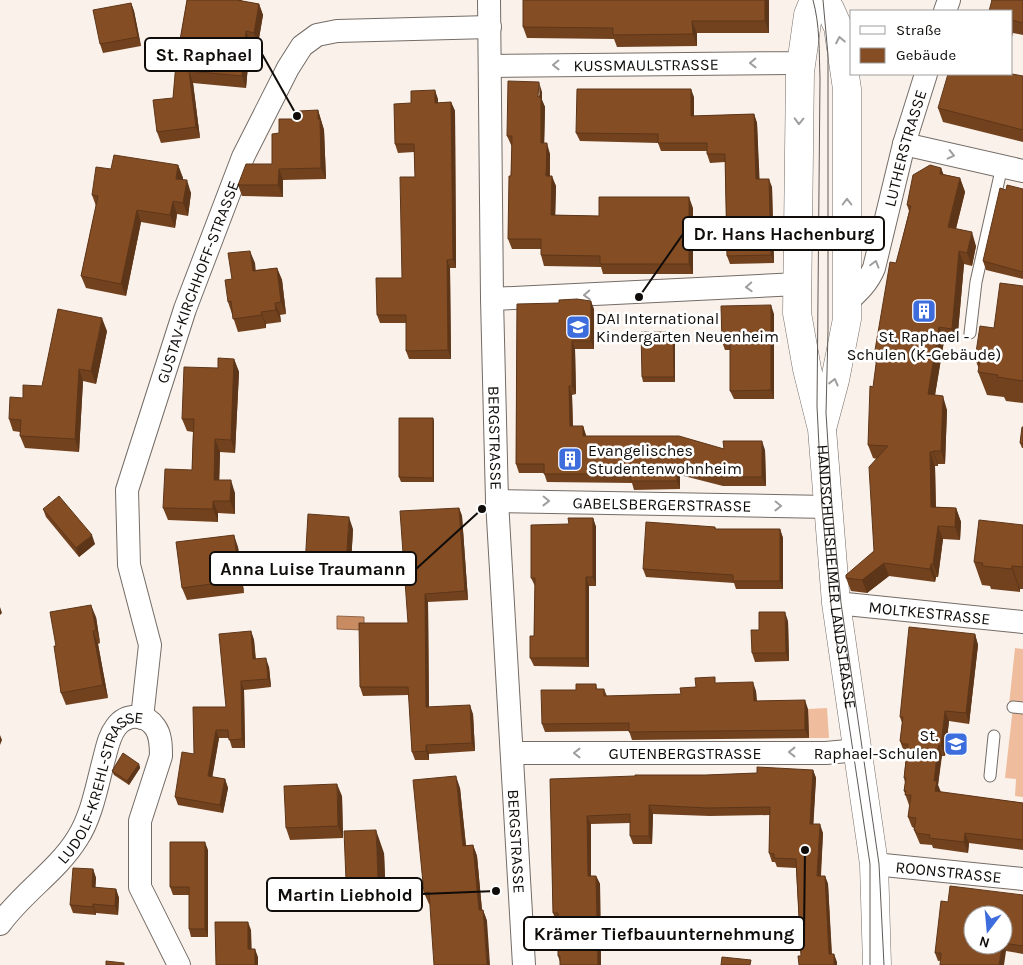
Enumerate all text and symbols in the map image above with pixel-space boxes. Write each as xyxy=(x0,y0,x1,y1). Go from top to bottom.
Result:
legend xyxy=(850,10,1013,75)
text: Straße xyxy=(896,21,941,39)
one-way arrow xyxy=(836,35,846,44)
callout: St. Raphael xyxy=(145,38,262,71)
text: St. Raphael xyxy=(156,44,252,66)
text: Gebäude xyxy=(896,46,956,64)
street label: KUSSMAULSTRASSE xyxy=(573,55,719,75)
one-way arrow xyxy=(749,58,756,68)
one-way arrow xyxy=(551,60,559,70)
street label: LUTHERSTRASSE xyxy=(880,87,930,209)
one-way arrow xyxy=(794,117,805,125)
one-way arrow xyxy=(947,149,956,160)
street label: GUSTAV-KIRCHHOFF-STRASSE xyxy=(153,178,243,386)
one-way arrow xyxy=(842,197,852,205)
callout: Dr. Hans Hachenburg xyxy=(683,217,884,250)
text: Dr. Hans Hachenburg xyxy=(694,223,875,245)
one-way arrow xyxy=(869,261,879,269)
one-way arrow xyxy=(745,281,753,292)
one-way arrow xyxy=(582,289,590,300)
building icon: St. Raphael - Schulen (K-Gebäude) xyxy=(911,298,937,324)
place label: DAI International Kindergarten Neuenheim xyxy=(596,309,779,346)
school or university icon: DAI International Kindergarten Neuenheim xyxy=(565,314,591,340)
place label: St. Raphael - Schulen (K-Gebäude) xyxy=(847,327,1001,364)
one-way arrow xyxy=(828,377,839,386)
street label: BERGSTRASSE xyxy=(484,386,506,490)
place label: Evangelisches Studentenwohnheim xyxy=(588,441,742,478)
street label: HANDSCHUHSHEIMER LANDSTRASSE xyxy=(813,444,860,710)
building icon: Evangelisches Studentenwohnheim xyxy=(557,446,583,472)
street label: GABELSBERGERSTRASSE xyxy=(573,493,751,516)
one-way arrow xyxy=(542,496,550,506)
one-way arrow xyxy=(774,501,782,512)
callout: Anna Luise Traumann xyxy=(210,552,416,585)
text: Anna Luise Traumann xyxy=(220,558,406,580)
street label: MOLTKESTRASSE xyxy=(868,597,991,629)
street label: LUDOLF-KREHL-STRASSE xyxy=(53,708,144,868)
place label: St. Raphael-Schulen xyxy=(814,726,938,763)
school or university icon: St. Raphael-Schulen xyxy=(943,731,969,757)
street label: GUTENBERGSTRASSE xyxy=(609,744,761,763)
one-way arrow xyxy=(788,747,796,757)
one-way arrow xyxy=(573,748,581,758)
street label: BERGSTRASSE xyxy=(504,789,529,894)
street label: ROONSTRASSE xyxy=(895,857,1002,887)
callout: Martin Liebhold xyxy=(267,878,422,911)
text: Martin Liebhold xyxy=(277,884,413,906)
north arrow xyxy=(963,905,1013,955)
callout: Krämer Tiefbauunternehmung xyxy=(524,917,804,950)
text: Krämer Tiefbauunternehmung xyxy=(534,923,795,945)
text: N xyxy=(977,932,992,952)

